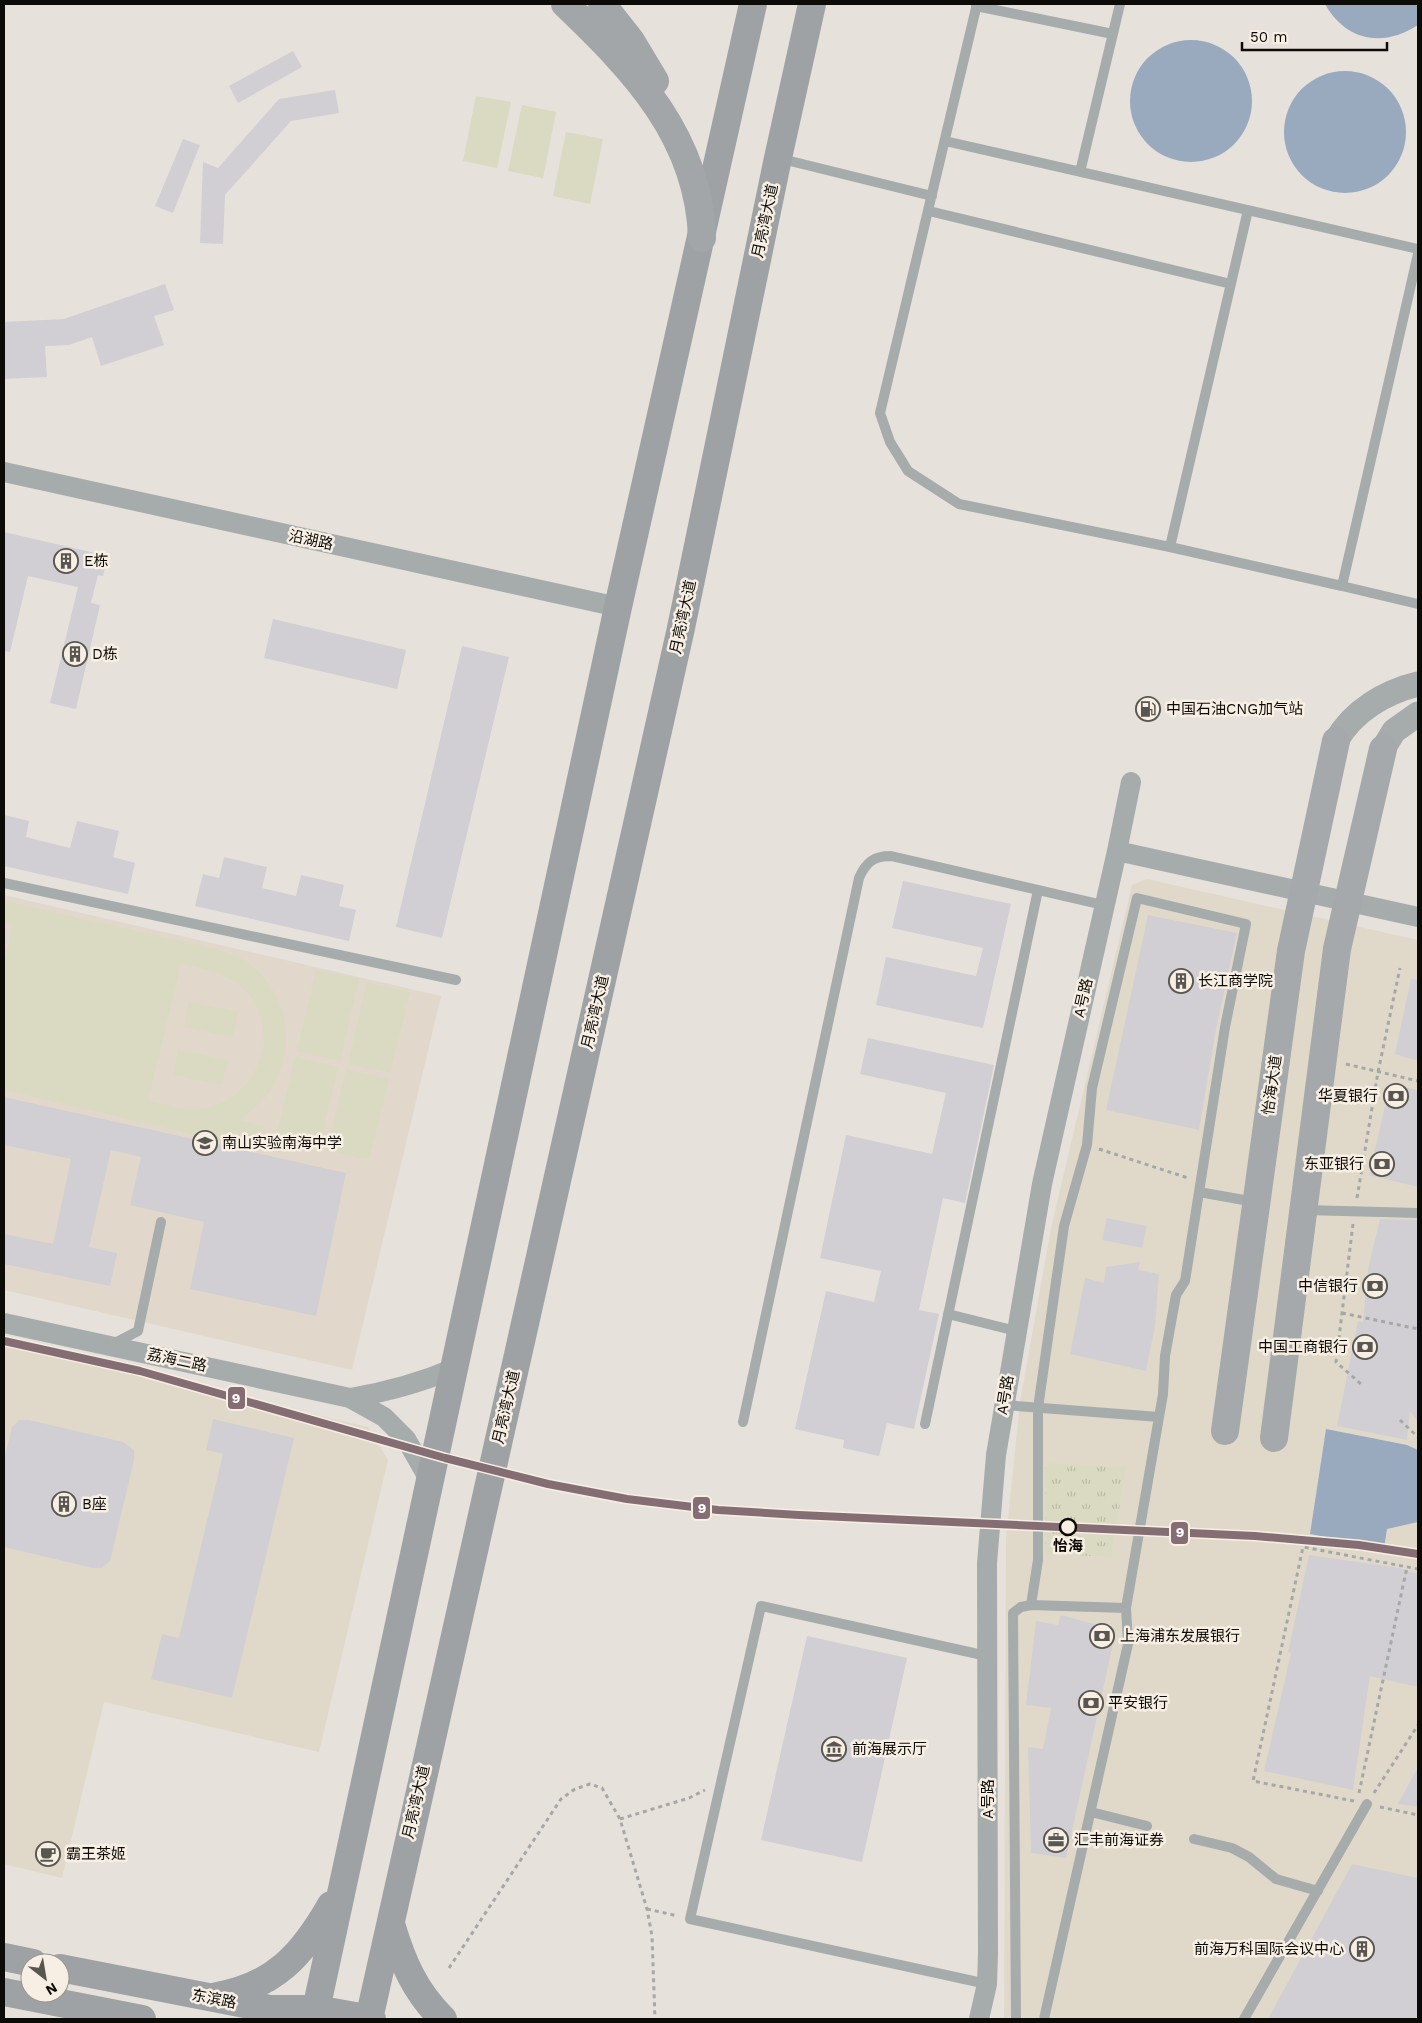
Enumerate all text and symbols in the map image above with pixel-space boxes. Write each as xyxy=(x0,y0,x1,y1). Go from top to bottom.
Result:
scale bar xyxy=(1242,20,1387,52)
text: 50 m xyxy=(1250,28,1287,46)
street label: 月亮湾大道 xyxy=(748,182,782,260)
street label: 沿湖路 xyxy=(287,527,335,553)
building icon: E栋 xyxy=(53,548,79,574)
place label: E栋 xyxy=(84,552,109,570)
street label: 月亮湾大道 xyxy=(666,578,700,656)
building icon: D栋 xyxy=(62,641,88,667)
place label: D栋 xyxy=(92,645,118,663)
fuel station icon: 中国石油CNG加气站 xyxy=(1135,696,1161,722)
place label: 中国石油CNG加气站 xyxy=(1166,700,1303,718)
building icon: 长江商学院 xyxy=(1168,968,1194,994)
place label: 长江商学院 xyxy=(1198,972,1273,990)
street label: 月亮湾大道 xyxy=(578,973,612,1051)
street label: A号路 xyxy=(1070,977,1096,1019)
street label: 怡海大道 xyxy=(1259,1054,1285,1116)
bank icon: 华夏银行 xyxy=(1383,1083,1409,1109)
place label: 华夏银行 xyxy=(1318,1087,1378,1105)
school or university icon: 南山实验南海中学 xyxy=(192,1130,218,1156)
place label: 南山实验南海中学 xyxy=(222,1134,342,1152)
bank icon: 东亚银行 xyxy=(1369,1151,1395,1177)
place label: 东亚银行 xyxy=(1304,1155,1364,1173)
bank icon: 中信银行 xyxy=(1362,1273,1388,1299)
place label: 中信银行 xyxy=(1298,1277,1358,1295)
bank icon: 中国工商银行 xyxy=(1352,1334,1378,1360)
place label: 中国工商银行 xyxy=(1258,1338,1348,1356)
street label: 荔海二路 xyxy=(146,1345,208,1375)
street label: 月亮湾大道 xyxy=(489,1368,523,1446)
street label: A号路 xyxy=(993,1374,1017,1416)
line badge: 9 xyxy=(227,1386,246,1410)
text: 9 xyxy=(232,1390,240,1406)
building icon: B座 xyxy=(51,1491,77,1517)
place label: B座 xyxy=(82,1495,107,1513)
line badge: 9 xyxy=(692,1496,711,1520)
text: 9 xyxy=(698,1500,706,1516)
marker: 怡海 xyxy=(1059,1518,1077,1536)
line badge: 9 xyxy=(1170,1521,1189,1545)
text: 9 xyxy=(1176,1524,1184,1540)
place label: 怡海 xyxy=(1053,1537,1083,1555)
bank icon: 上海浦东发展银行 xyxy=(1089,1623,1115,1649)
place label: 上海浦东发展银行 xyxy=(1120,1627,1240,1645)
bank icon: 平安银行 xyxy=(1078,1690,1104,1716)
place label: 平安银行 xyxy=(1108,1694,1168,1712)
museum icon: 前海展示厅 xyxy=(821,1736,847,1762)
place label: 前海展示厅 xyxy=(852,1740,927,1758)
street label: 月亮湾大道 xyxy=(399,1763,433,1841)
street label: A号路 xyxy=(979,1779,997,1819)
office icon: 汇丰前海证券 xyxy=(1043,1827,1069,1853)
place label: 汇丰前海证券 xyxy=(1074,1831,1164,1849)
cafe icon: 霸王茶姬 xyxy=(35,1841,61,1867)
place label: 霸王茶姬 xyxy=(66,1845,126,1863)
building icon: 前海万科国际会议中心 xyxy=(1349,1936,1375,1962)
place label: 前海万科国际会议中心 xyxy=(1194,1940,1344,1958)
north arrow xyxy=(20,1953,70,2003)
text: N xyxy=(43,1980,60,1999)
street label: 东滨路 xyxy=(190,1986,238,2012)

